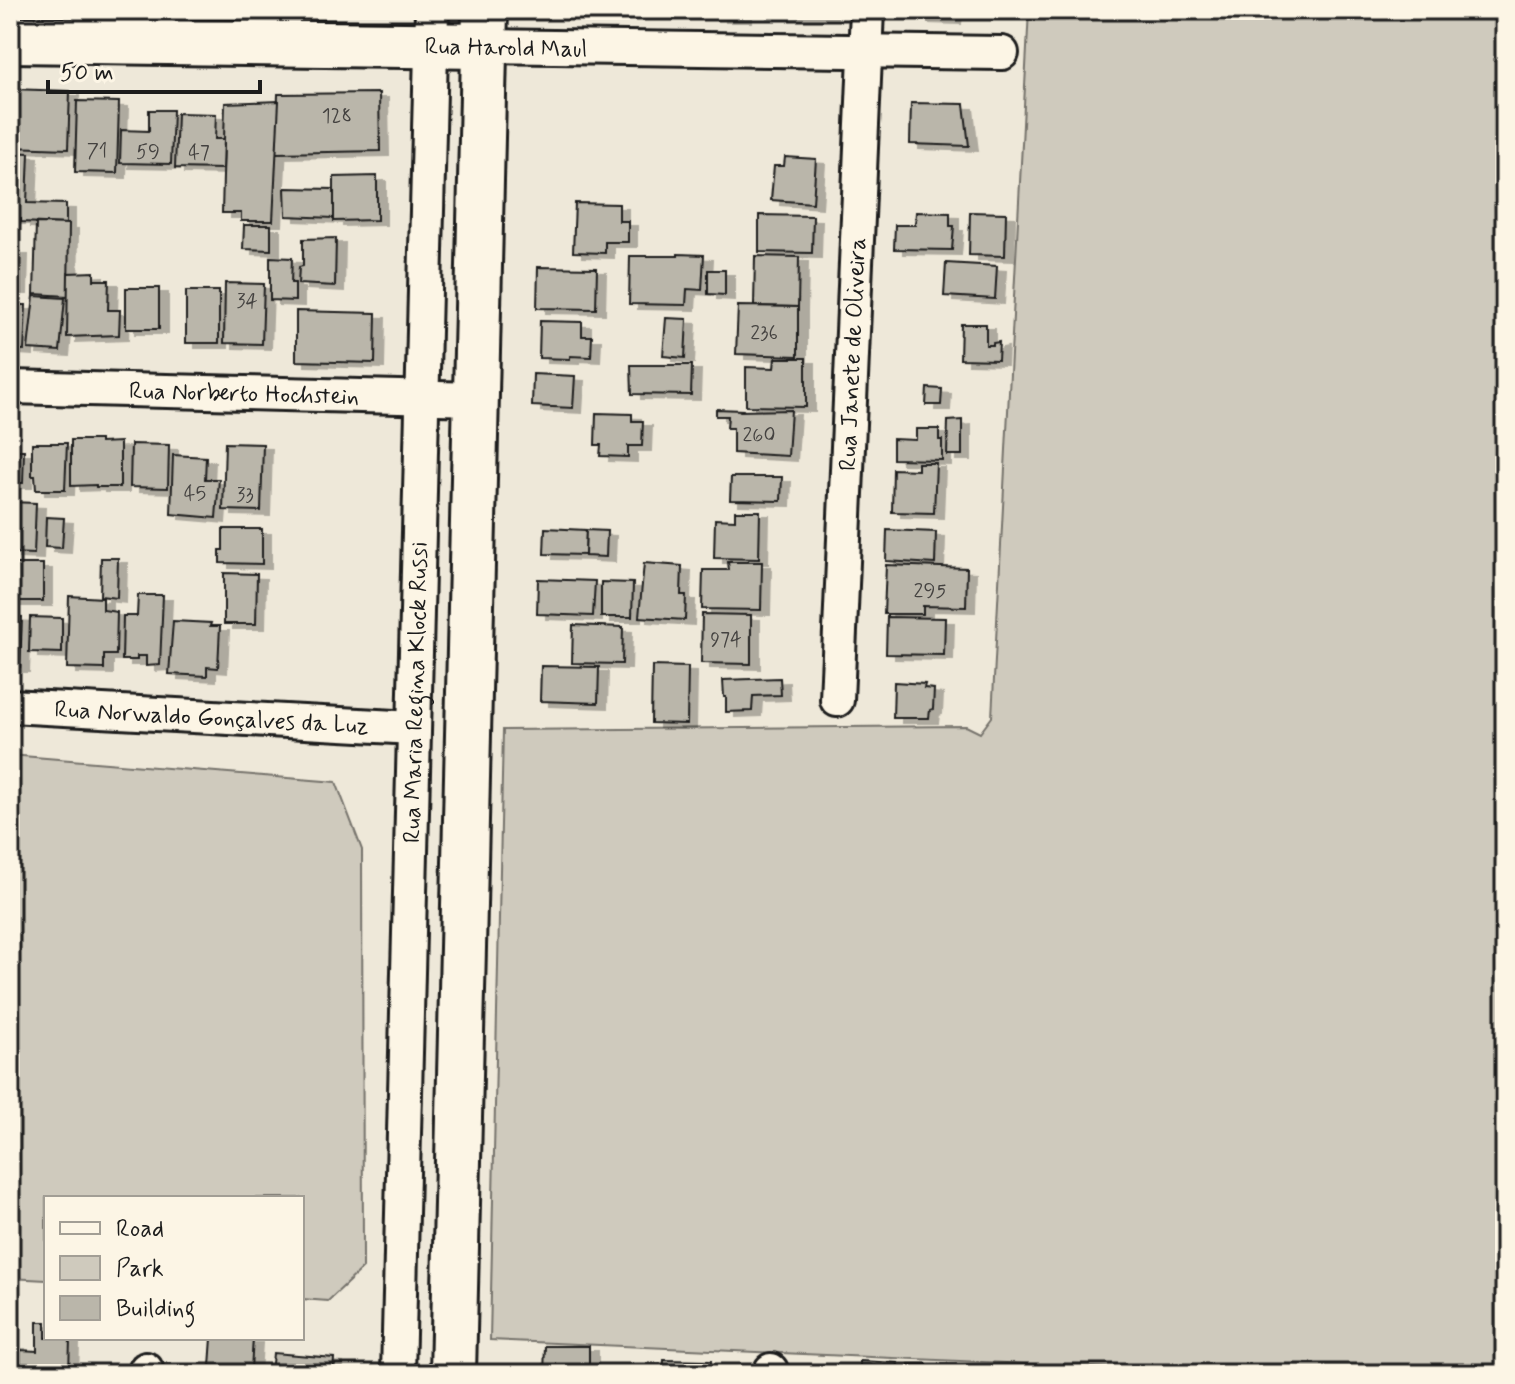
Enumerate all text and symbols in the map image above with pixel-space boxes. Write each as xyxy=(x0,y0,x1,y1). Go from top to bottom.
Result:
street label: Rua Harold Maul xyxy=(424,32,588,65)
scale bar xyxy=(48,44,260,94)
text: 50 m xyxy=(60,58,114,89)
house number: 128 xyxy=(322,103,352,130)
house number: 71 xyxy=(87,138,107,165)
house number: 59 xyxy=(136,139,160,166)
house number: 47 xyxy=(188,140,210,167)
street label: Rua Janete de Oliveira xyxy=(833,237,874,472)
house number: 34 xyxy=(236,288,258,315)
house number: 236 xyxy=(750,320,778,347)
street label: Rua Norberto Hochstein xyxy=(128,376,359,413)
house number: 260 xyxy=(743,422,775,449)
house number: 45 xyxy=(184,481,206,508)
house number: 33 xyxy=(236,482,254,509)
street label: Rua Maria Regina Klock Russi xyxy=(397,541,436,843)
house number: 295 xyxy=(914,578,946,605)
house number: 974 xyxy=(710,627,742,654)
street label: Rua Norwaldo Gonçalves da Luz xyxy=(53,694,370,743)
legend xyxy=(44,1196,304,1340)
text: Road xyxy=(116,1214,164,1245)
text: Park xyxy=(116,1254,164,1285)
text: Building xyxy=(116,1294,196,1328)

